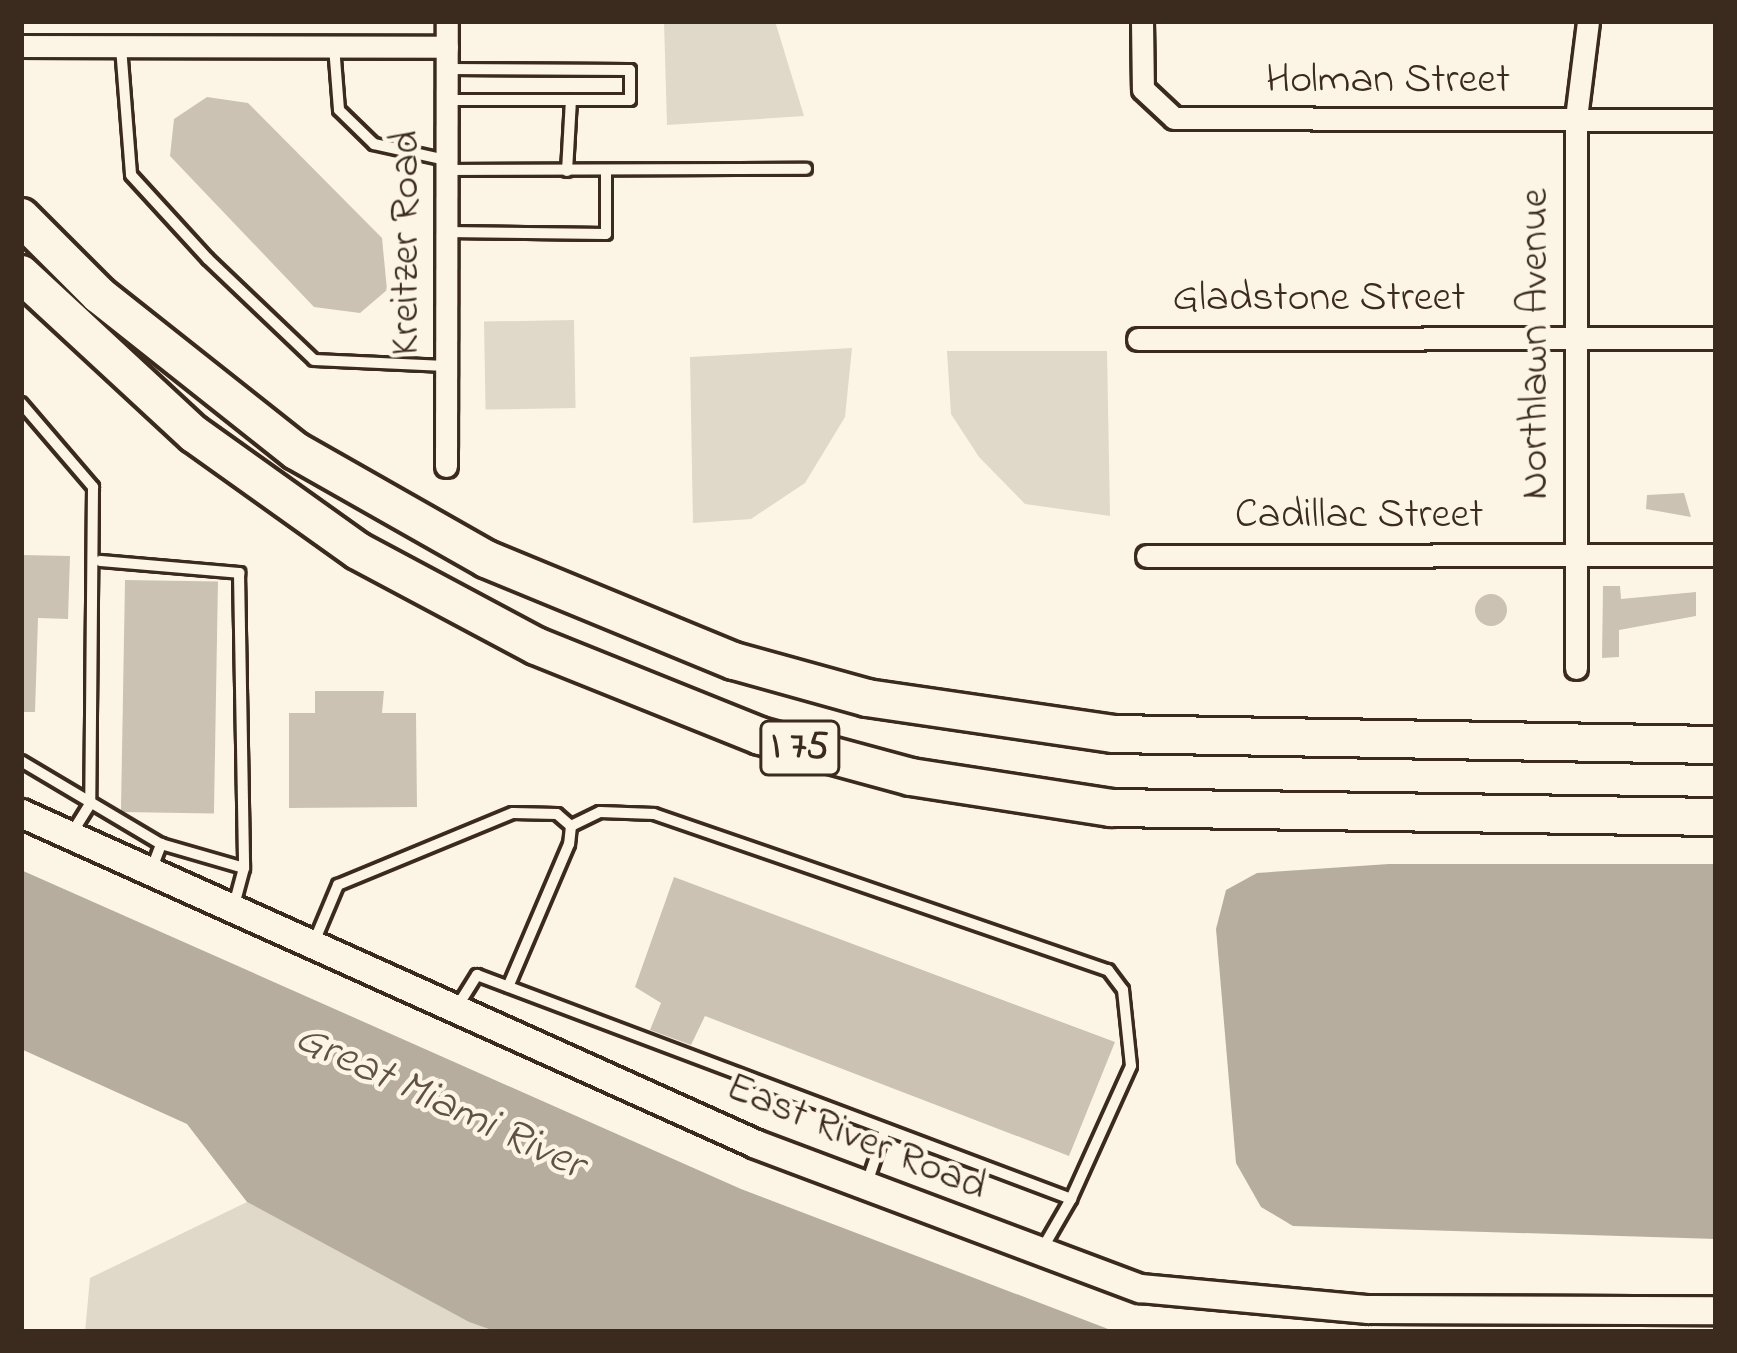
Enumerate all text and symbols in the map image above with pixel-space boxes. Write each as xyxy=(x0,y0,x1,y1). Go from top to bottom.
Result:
street label: Holman Street xyxy=(1266,56,1510,106)
street label: Kreitzer Road xyxy=(382,130,432,356)
street label: Northlawn Avenue xyxy=(1511,188,1561,500)
street label: Gladstone Street xyxy=(1173,274,1465,324)
street label: Cadillac Street xyxy=(1235,491,1483,541)
road number: I 75 xyxy=(758,715,842,781)
water label: Great Miami River xyxy=(286,1012,592,1194)
street label: East River Road xyxy=(719,1063,993,1213)

